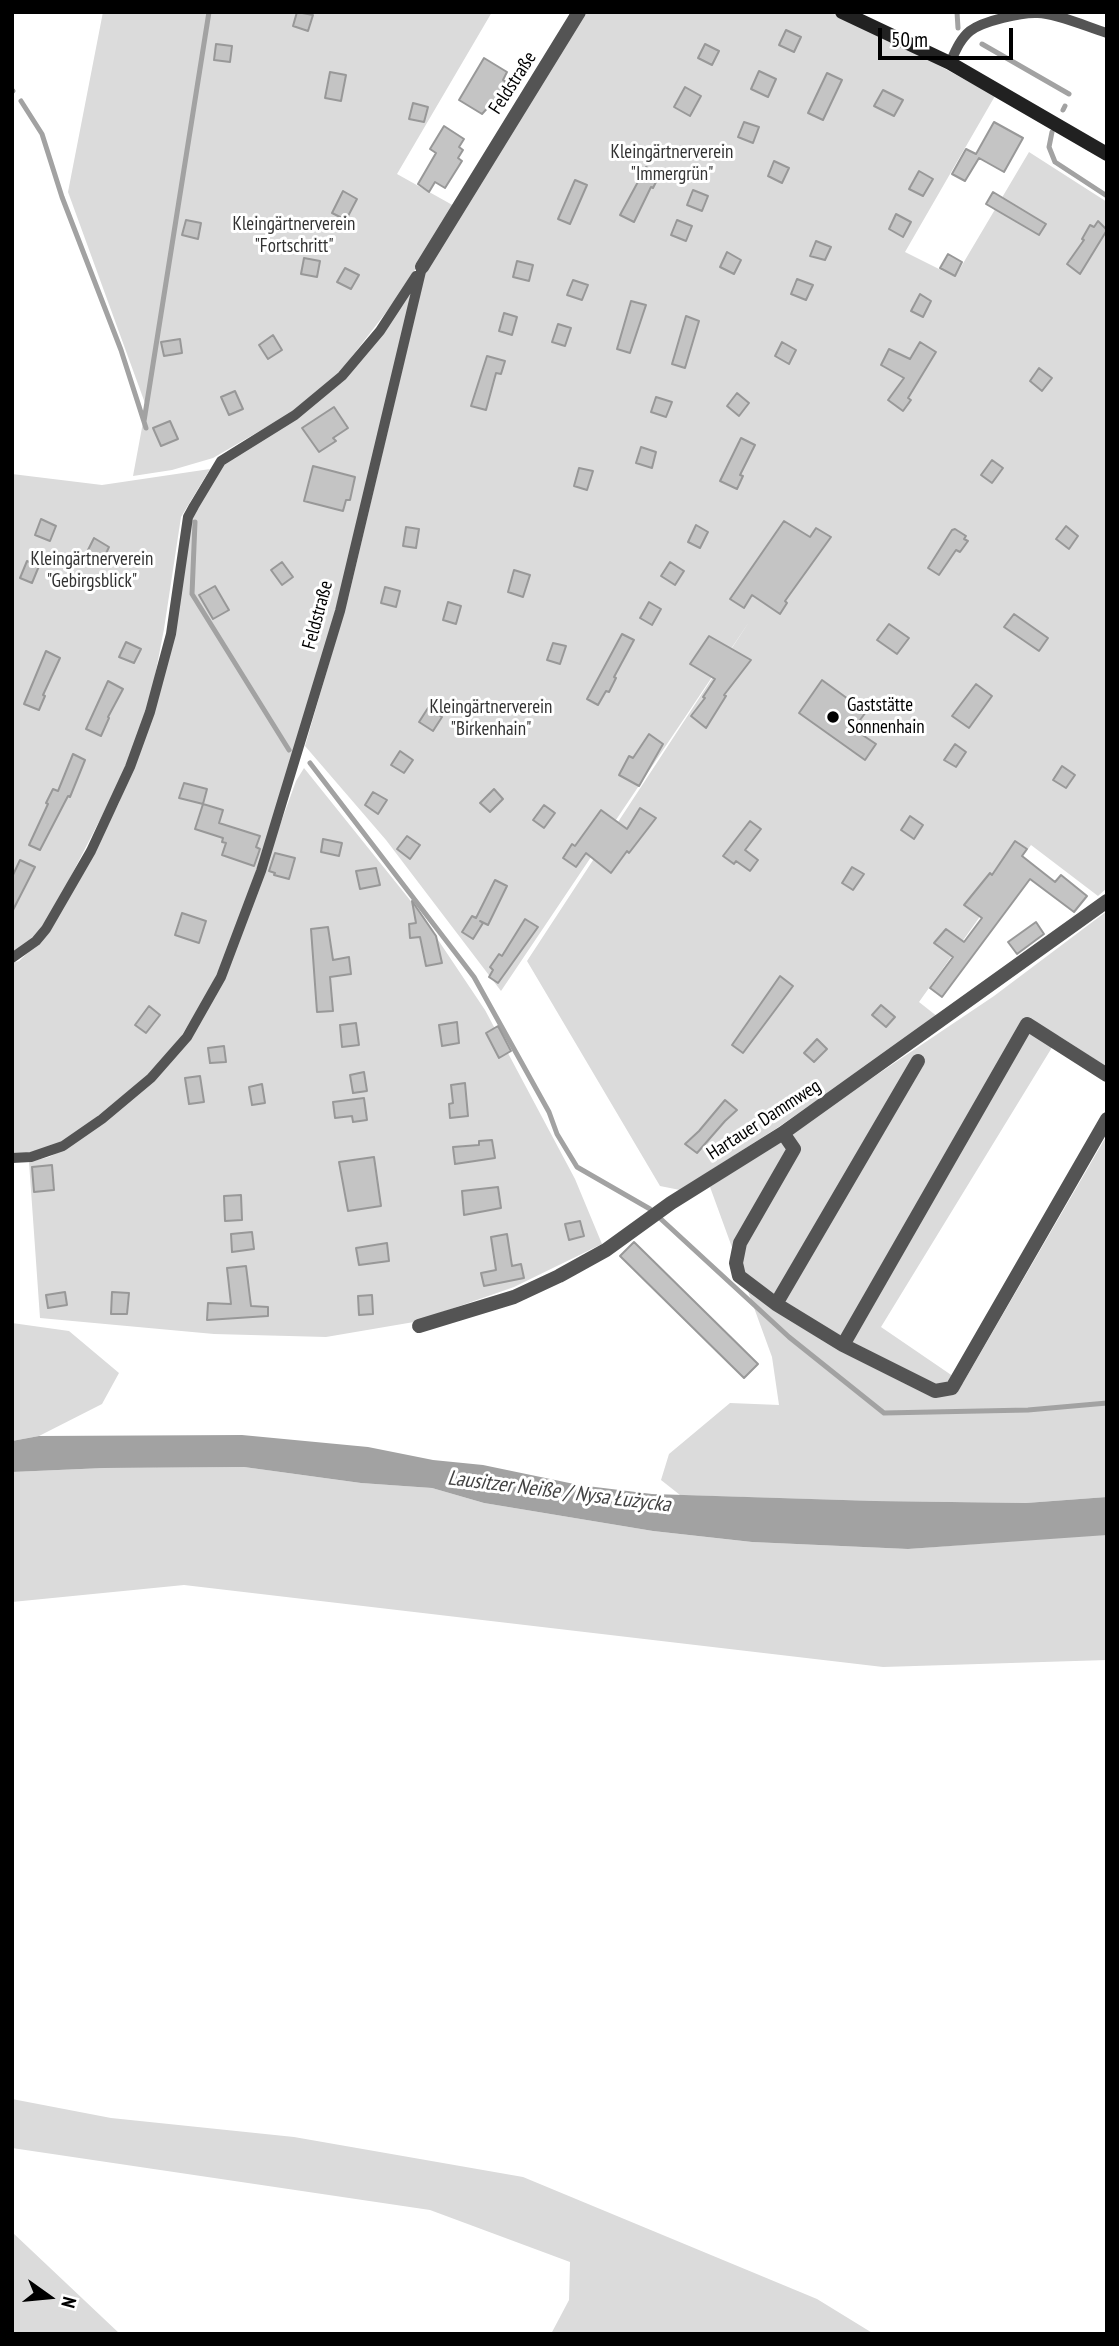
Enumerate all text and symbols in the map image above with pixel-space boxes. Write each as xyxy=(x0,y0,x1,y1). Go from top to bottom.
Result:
scale bar xyxy=(881,14,1016,58)
text: 50 m xyxy=(891,26,928,53)
street label: Feldstraße xyxy=(484,47,542,119)
park label: Kleingärtnerverein "Immergrün" xyxy=(611,142,733,186)
park label: Kleingärtnerverein "Fortschritt" xyxy=(233,214,355,258)
park label: Kleingärtnerverein "Gebirgsblick" xyxy=(31,549,153,593)
street label: Feldstraße xyxy=(298,578,338,652)
place label: Gaststätte Sonnenhain xyxy=(847,695,925,739)
park label: Kleingärtnerverein "Birkenhain" xyxy=(430,697,552,741)
marker: Gaststätte Sonnenhain xyxy=(825,709,841,725)
street label: Hartauer Dammweg xyxy=(703,1075,825,1165)
water label: Lausitzer Neiße / Nysa Łużycka xyxy=(446,1466,672,1518)
north arrow xyxy=(14,2262,84,2332)
text: N xyxy=(56,2294,82,2310)

